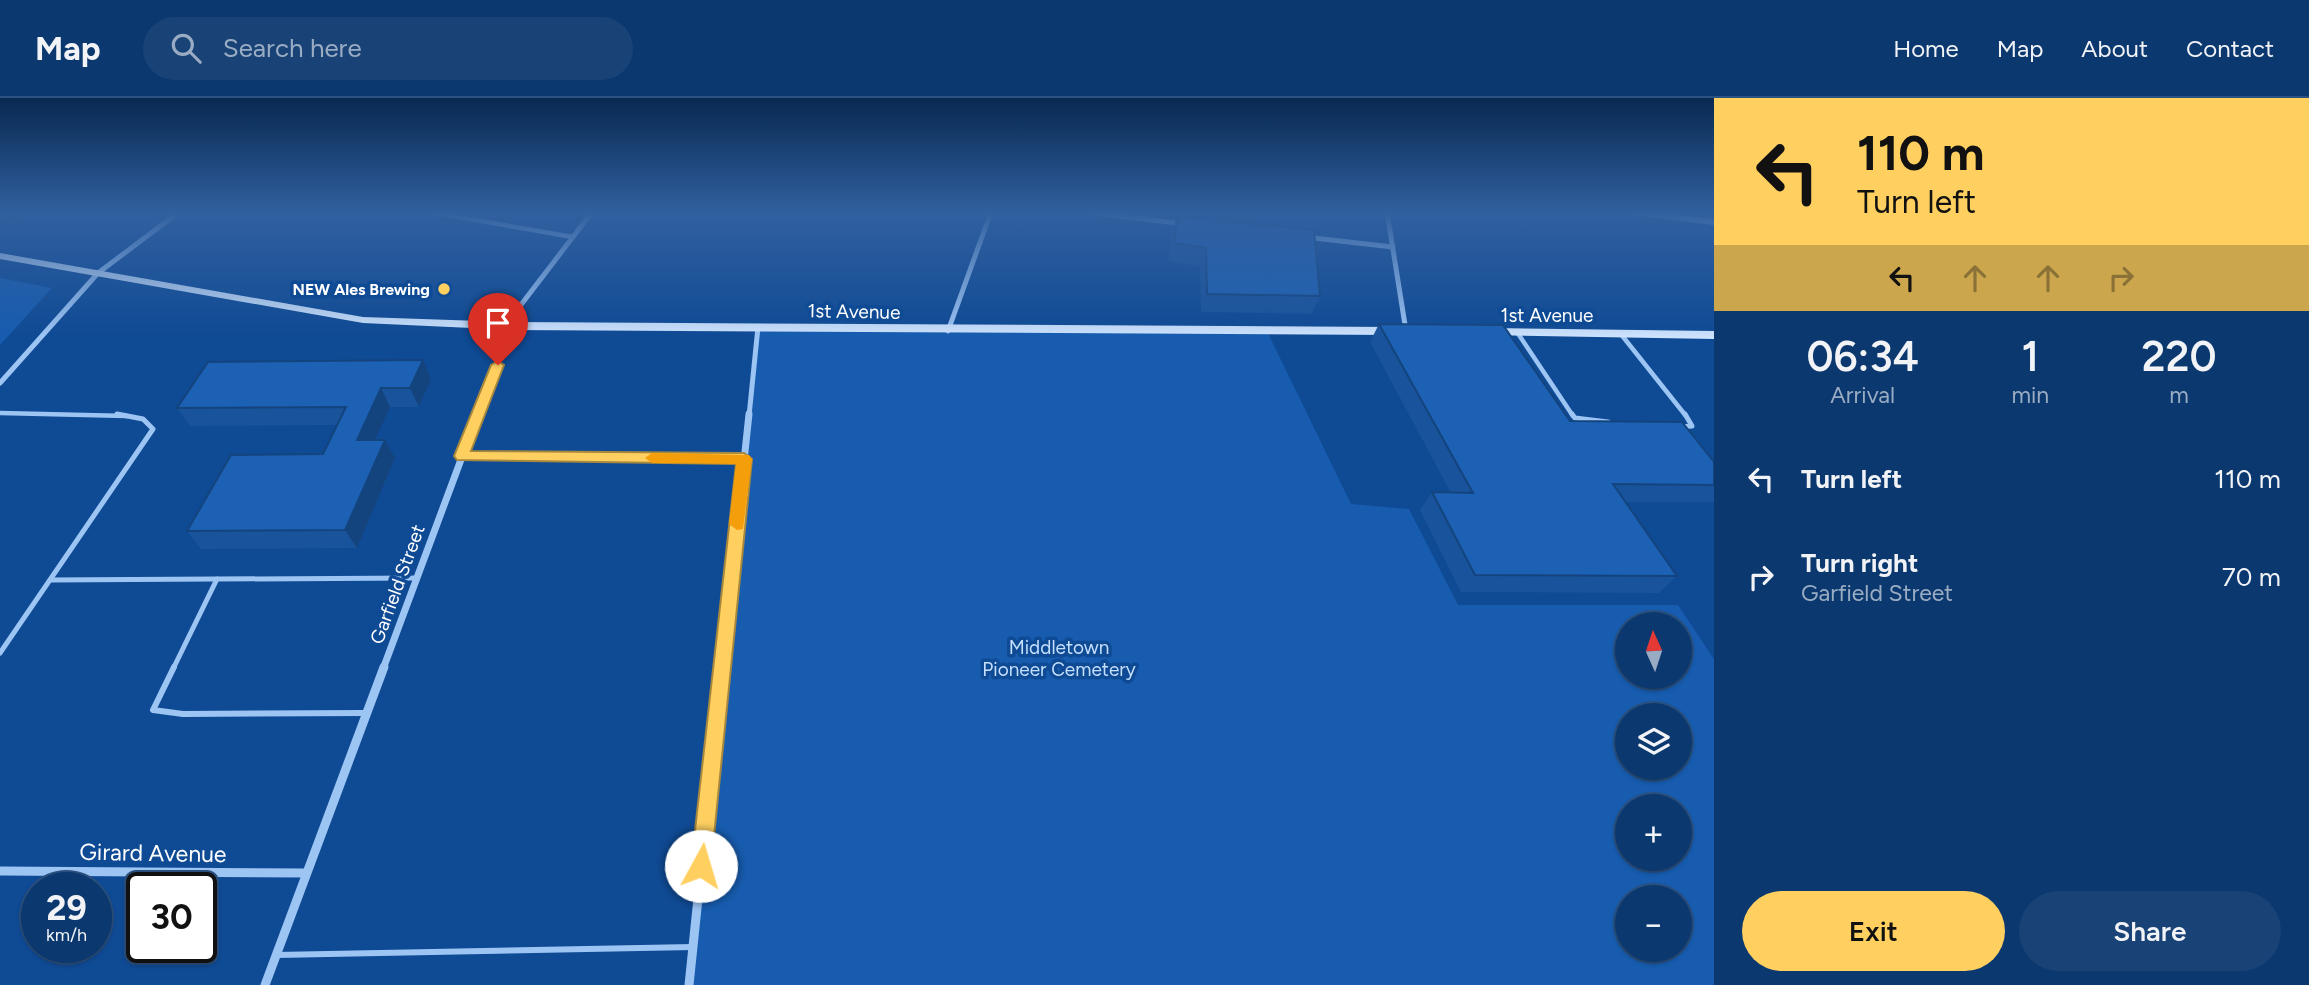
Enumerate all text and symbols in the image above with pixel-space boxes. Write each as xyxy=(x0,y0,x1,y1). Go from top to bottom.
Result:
search box xyxy=(143,17,633,80)
text: Map xyxy=(35,29,101,68)
icon: search xyxy=(167,29,205,67)
text: Search here xyxy=(223,32,362,64)
text: Home xyxy=(1893,34,1959,63)
text: Map xyxy=(1997,34,2043,63)
text: About xyxy=(2081,34,2148,63)
text: Contact xyxy=(2186,34,2274,63)
text: 110 m xyxy=(1857,123,1985,182)
icon: left xyxy=(1742,126,1833,217)
text: Turn left xyxy=(1857,183,1976,221)
icon: left xyxy=(1883,259,1921,297)
icon: ahead xyxy=(1956,259,1994,297)
icon: ahead xyxy=(2029,259,2067,297)
icon: right xyxy=(2102,259,2140,297)
place label: NEW Ales Brewing xyxy=(293,280,430,299)
marker: NEW Ales Brewing xyxy=(436,281,452,297)
pin xyxy=(468,293,528,365)
street label: 1st Avenue xyxy=(807,299,901,324)
icon: arrive xyxy=(479,304,517,342)
street label: 1st Avenue xyxy=(1501,304,1593,327)
text: 06:34 xyxy=(1806,331,1919,382)
text: 1 xyxy=(2021,331,2039,382)
text: 220 xyxy=(2142,331,2217,382)
text: Arrival xyxy=(1830,381,1895,409)
text: min xyxy=(2011,381,2049,409)
text: m xyxy=(2169,381,2189,409)
icon: left xyxy=(1742,460,1780,498)
text: Turn left xyxy=(1801,463,1902,495)
text: 110 m xyxy=(2214,463,2281,495)
street label: Garfield Street xyxy=(365,521,430,647)
text: Turn right xyxy=(1801,547,1918,579)
icon: right xyxy=(1742,558,1780,596)
text: 70 m xyxy=(2222,561,2281,593)
text: Garfield Street xyxy=(1801,579,1953,607)
north arrow xyxy=(1615,612,1692,690)
map controls xyxy=(1615,612,1692,962)
park label: Middletown Pioneer Cemetery xyxy=(982,636,1136,681)
button: layers xyxy=(1615,703,1692,780)
button: + xyxy=(1615,794,1692,871)
position arrow xyxy=(664,829,738,903)
street label: Girard Avenue xyxy=(79,838,227,868)
speed limit sign: 30 xyxy=(126,872,217,963)
button: − xyxy=(1615,885,1692,962)
text: 29 xyxy=(46,887,87,929)
button: Exit xyxy=(1742,891,2005,971)
button: Share xyxy=(2019,891,2281,971)
text: km/h xyxy=(46,924,87,946)

